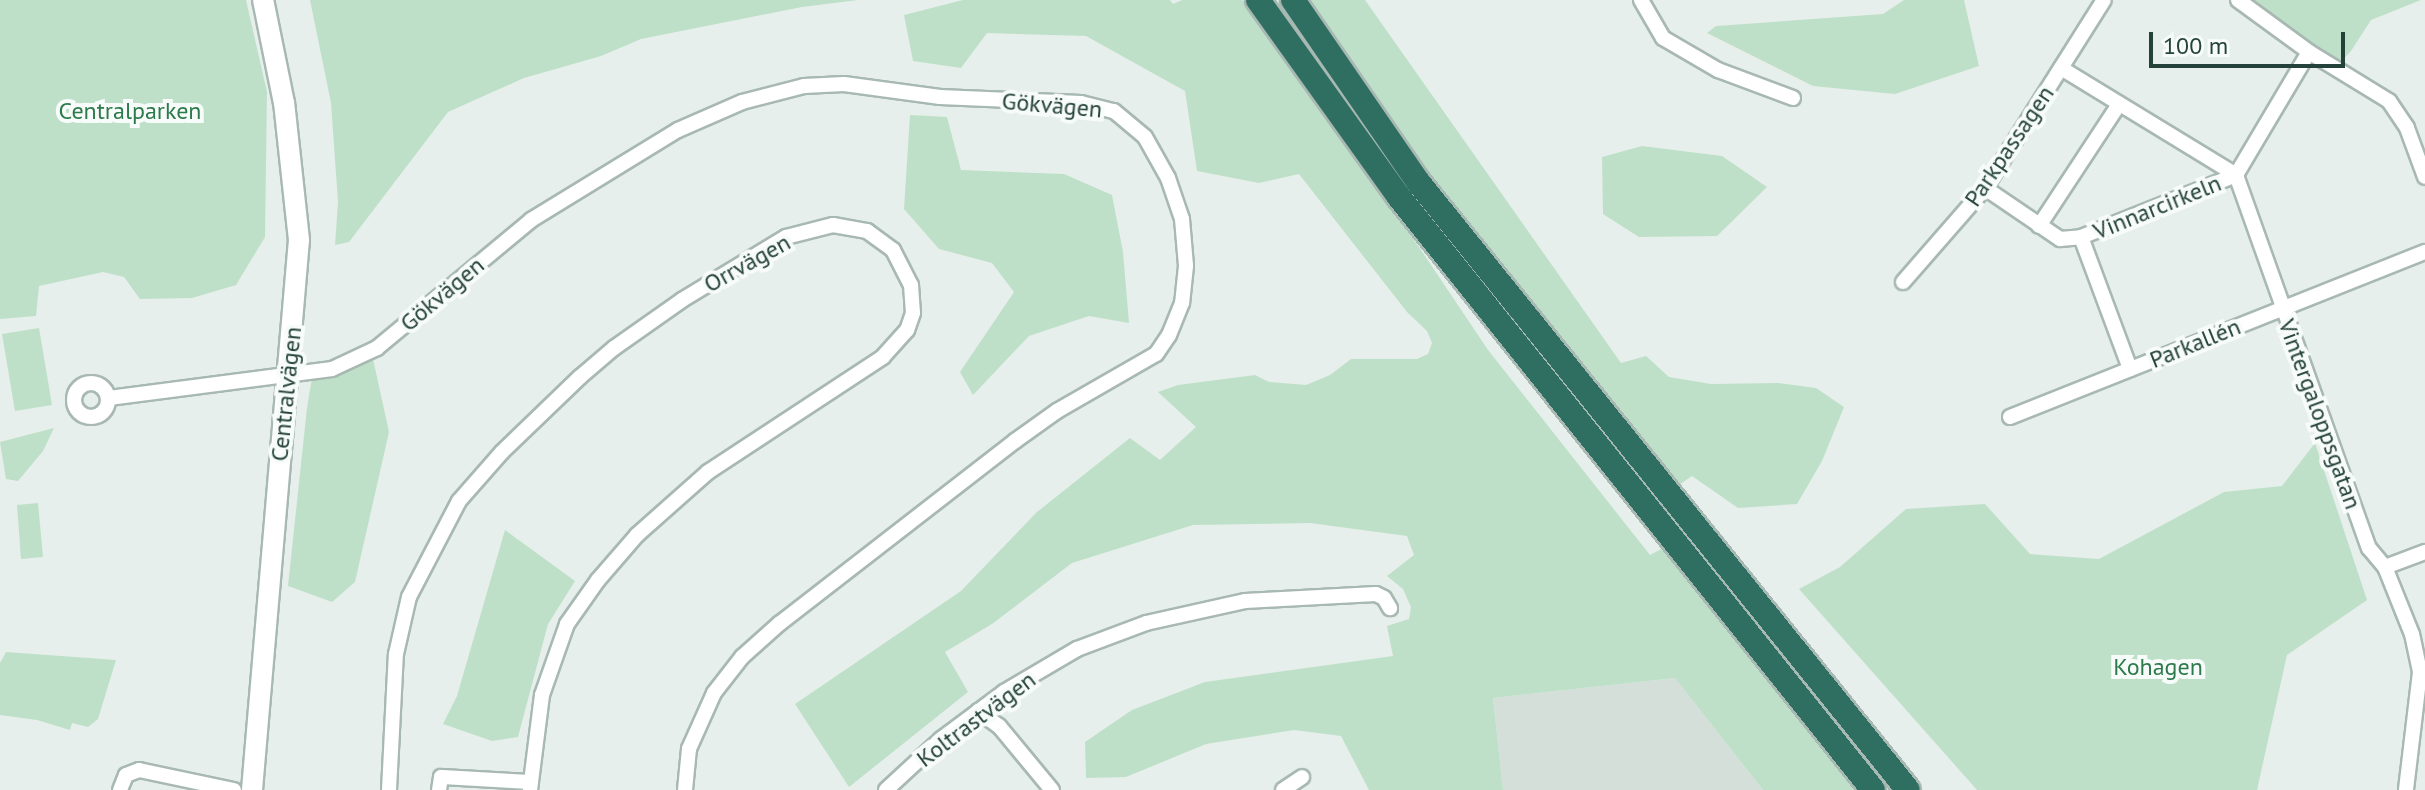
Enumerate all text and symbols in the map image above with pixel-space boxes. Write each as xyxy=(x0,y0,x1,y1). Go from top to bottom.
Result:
scale bar xyxy=(2153,16,2349,66)
text: 100 m xyxy=(2163,30,2228,61)
street label: Parkpassagen xyxy=(1958,80,2060,212)
street label: Gökvägen xyxy=(1001,86,1103,124)
park label: Centralparken xyxy=(59,97,201,125)
street label: Vinnarcirkeln xyxy=(2089,168,2225,246)
street label: Orrvägen xyxy=(699,228,795,298)
street label: Gökvägen xyxy=(394,251,490,337)
street label: Parkallén xyxy=(2145,312,2245,374)
street label: Vintergaloppsgatan xyxy=(2272,315,2368,513)
street label: Centralvägen xyxy=(265,325,307,463)
park label: Kohagen xyxy=(2113,653,2203,681)
street label: Koltrastvägen xyxy=(911,665,1041,773)

